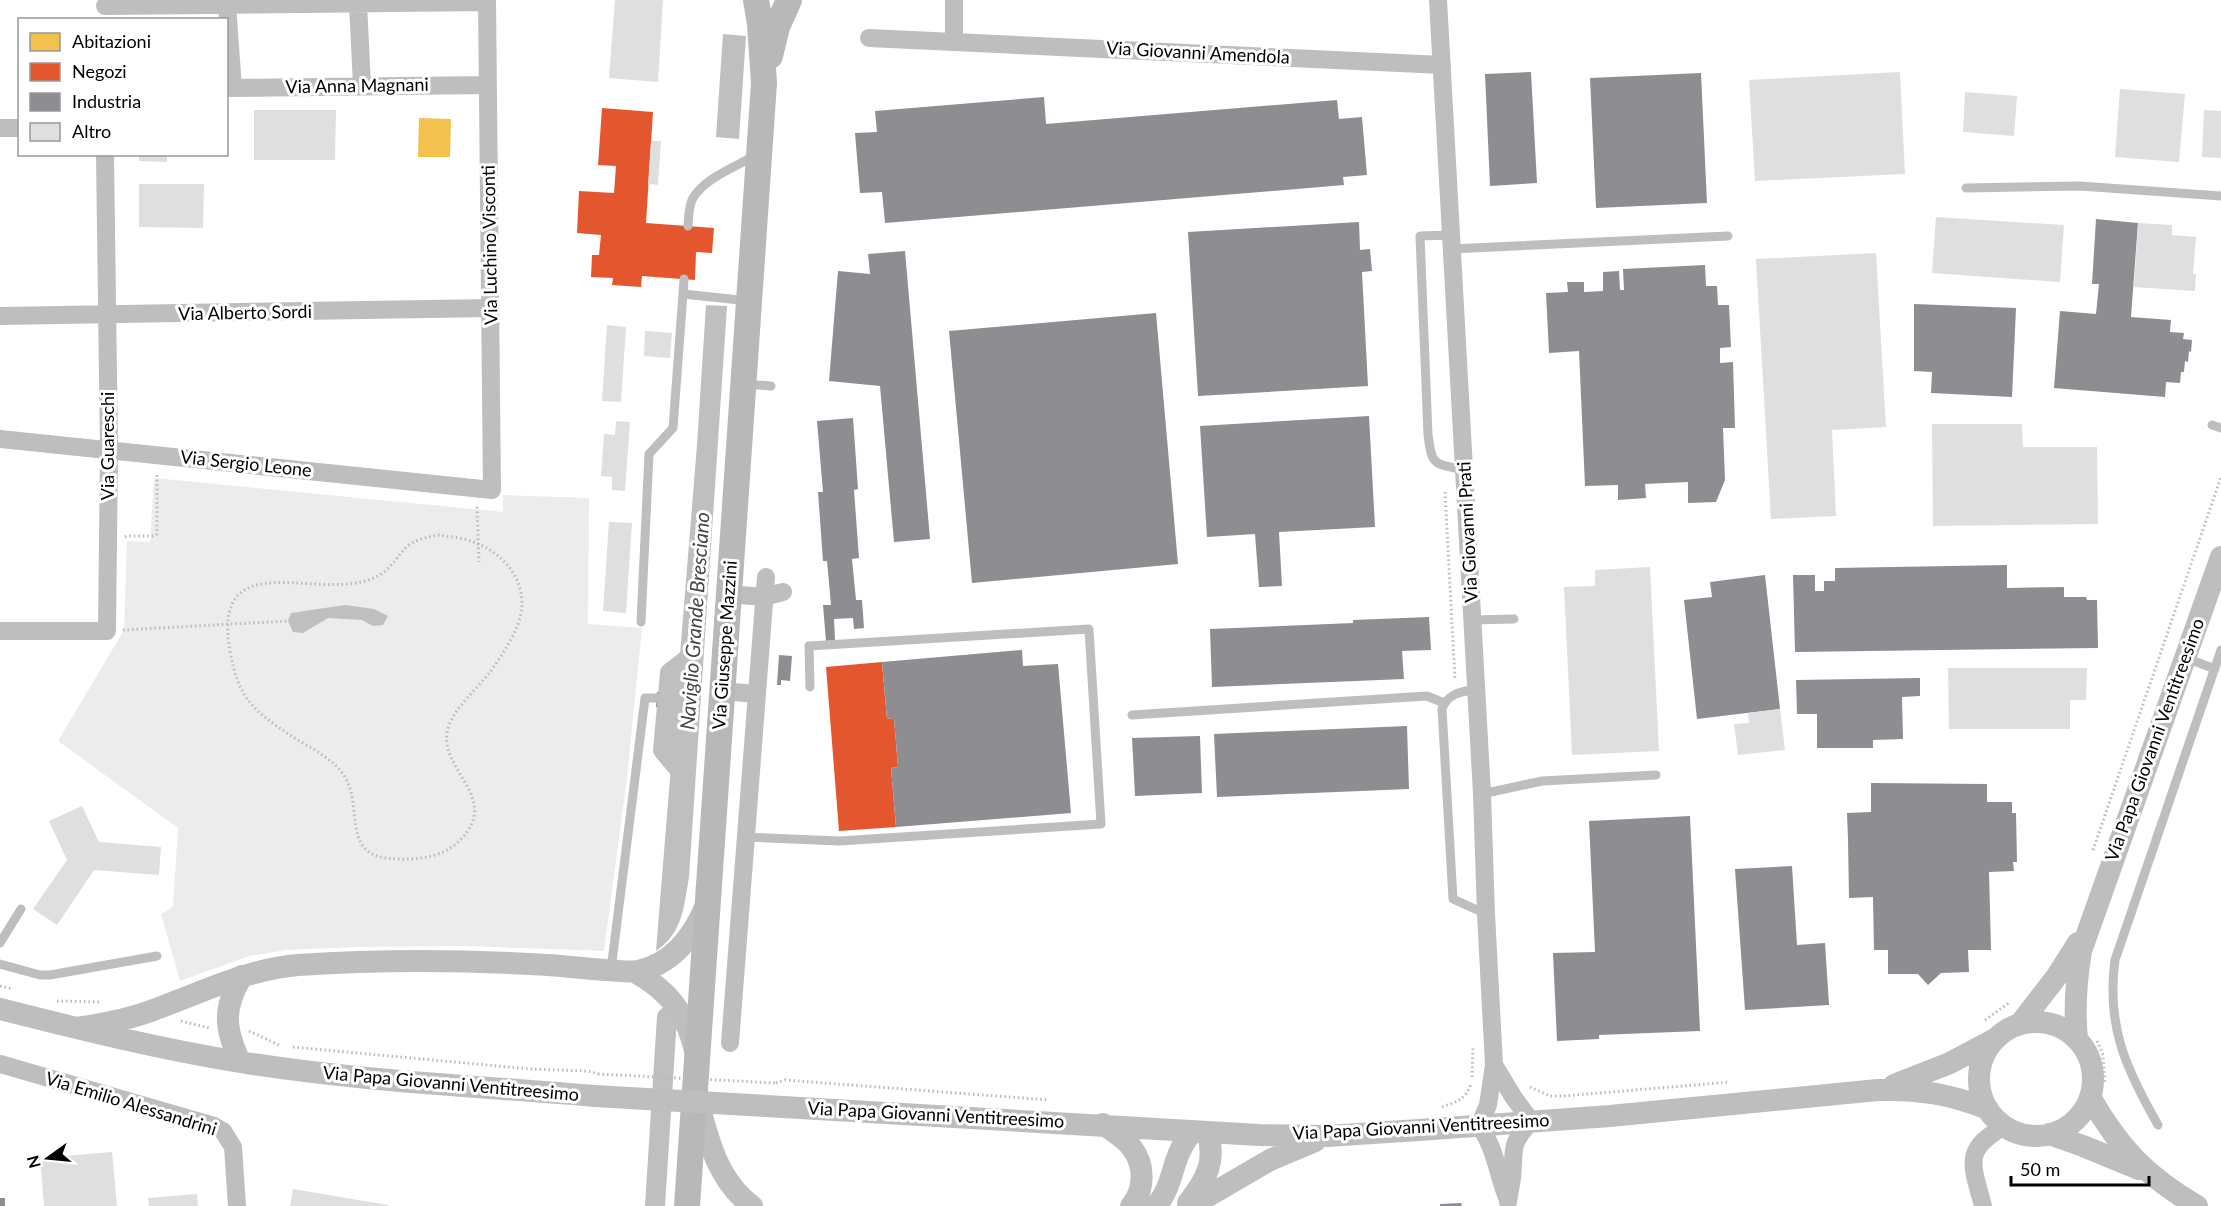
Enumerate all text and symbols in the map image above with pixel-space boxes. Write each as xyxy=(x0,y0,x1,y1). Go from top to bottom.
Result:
legend xyxy=(18,18,228,156)
text: Abitazioni xyxy=(72,30,151,52)
street label: Via Giovanni Amendola xyxy=(1106,36,1290,68)
text: Negozi xyxy=(72,60,127,82)
street label: Via Anna Magnani xyxy=(285,73,429,97)
text: Industria xyxy=(72,90,141,112)
text: Altro xyxy=(72,120,111,142)
street label: Via Luchino Visconti xyxy=(477,165,501,325)
street label: Via Alberto Sordi xyxy=(178,300,312,324)
street label: Via Guareschi xyxy=(96,392,118,500)
street label: Via Sergio Leone xyxy=(179,445,313,481)
street label: Via Giovanni Prati xyxy=(1452,461,1482,603)
water label: Naviglio Grande Bresciano xyxy=(674,511,714,731)
street label: Via Giuseppe Mazzini xyxy=(707,560,741,730)
street label: Via Papa Giovanni Ventitreesimo xyxy=(2100,615,2208,864)
street label: Via Papa Giovanni Ventitreesimo xyxy=(322,1061,580,1105)
street label: Via Emilio Alessandrini xyxy=(43,1067,220,1140)
street label: Via Papa Giovanni Ventitreesimo xyxy=(807,1096,1065,1132)
street label: Via Papa Giovanni Ventitreesimo xyxy=(1292,1108,1550,1144)
north arrow xyxy=(18,1128,78,1188)
scale bar xyxy=(2011,1149,2149,1187)
text: N xyxy=(22,1154,44,1170)
text: 50 m xyxy=(2020,1158,2060,1180)

